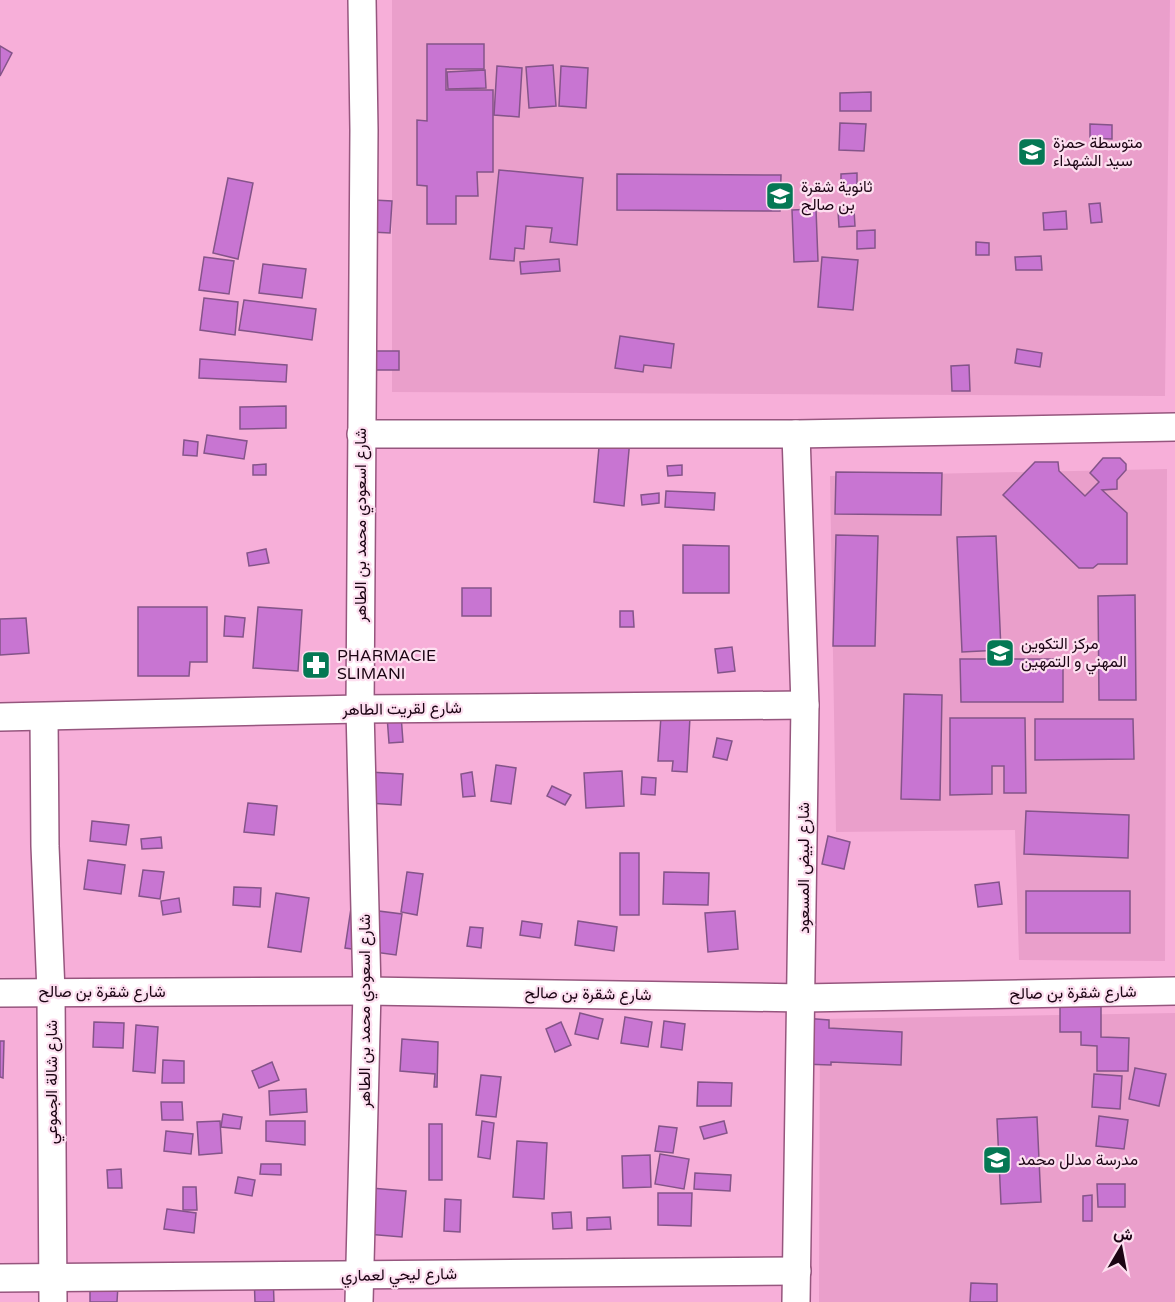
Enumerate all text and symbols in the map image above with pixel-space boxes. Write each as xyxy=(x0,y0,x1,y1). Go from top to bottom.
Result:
place label: متوسطة حمزة سيد الشهداء xyxy=(1053,133,1143,171)
school or university icon: متوسطة حمزة سيد الشهداء xyxy=(1016,136,1048,168)
place label: ثانوية شقرة بن صالح xyxy=(801,177,873,216)
school or university icon: ثانوية شقرة بن صالح xyxy=(764,180,796,212)
street label: شارع اسعودي محمد بن الطاهر xyxy=(351,428,374,623)
place label: مركز التكوين المهني و التمهين xyxy=(1021,634,1127,675)
school or university icon: مركز التكوين المهني و التمهين xyxy=(984,637,1016,669)
place label: PHARMACIE SLIMANI xyxy=(337,646,436,684)
pharmacy icon: PHARMACIE SLIMANI xyxy=(300,649,332,681)
street label: شارع لقريت الطاهر xyxy=(341,698,462,721)
street label: شارع لبيض المسعود xyxy=(794,802,815,934)
street label: شارع اسعودي محمد بن الطاهر xyxy=(355,914,378,1109)
street label: شارع شقرة بن صالح xyxy=(38,982,166,1003)
street label: شارع شقرة بن صالح xyxy=(1009,982,1137,1005)
street label: شارع شقرة بن صالح xyxy=(524,983,652,1006)
street label: شارع شالة الجموعي xyxy=(42,1020,65,1144)
school or university icon: مدرسة مدلل محمد xyxy=(981,1144,1013,1176)
place label: مدرسة مدلل محمد xyxy=(1018,1150,1138,1170)
north arrow xyxy=(1091,1218,1151,1278)
text: ش xyxy=(1112,1223,1135,1246)
street label: شارع ليحي لعماري xyxy=(341,1264,457,1289)

